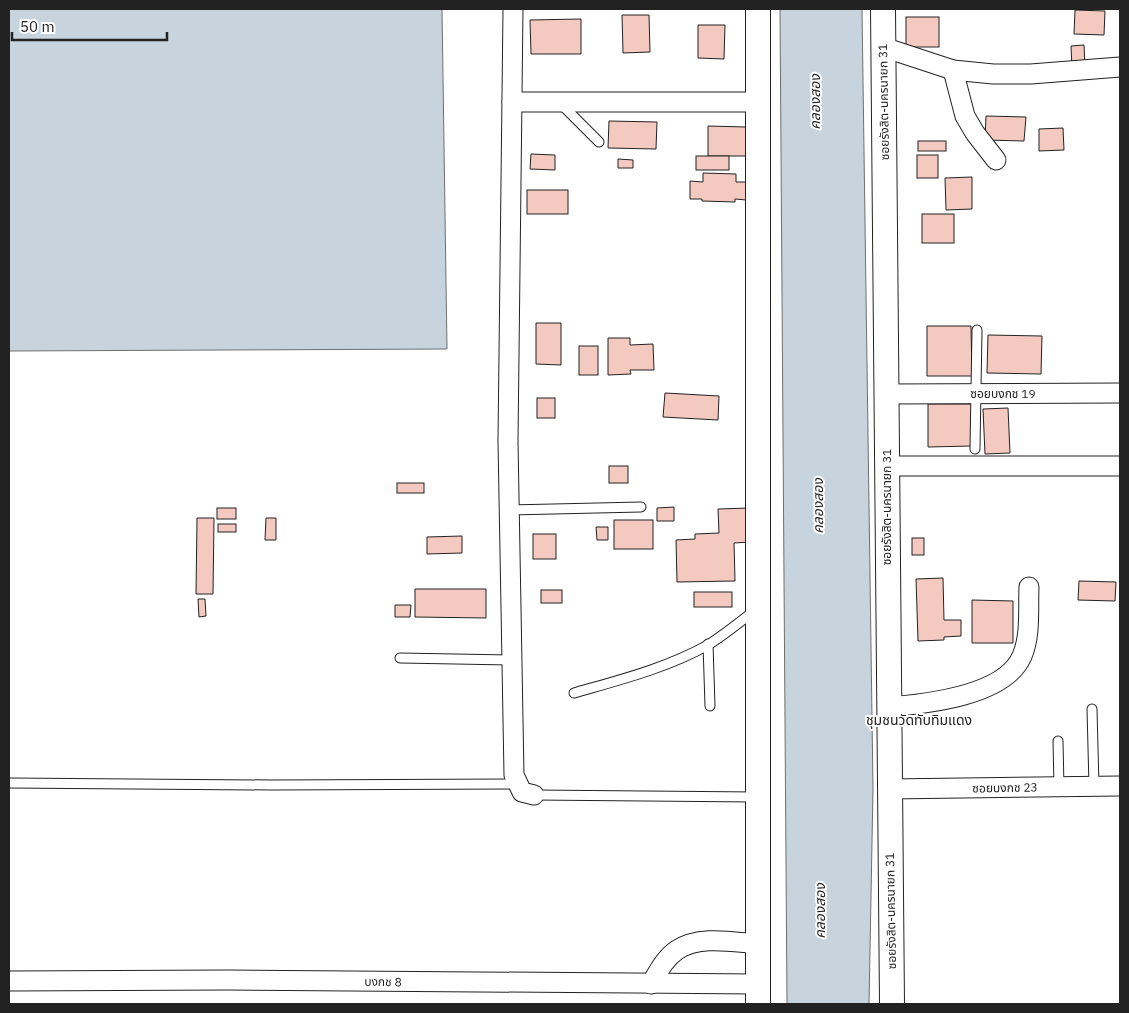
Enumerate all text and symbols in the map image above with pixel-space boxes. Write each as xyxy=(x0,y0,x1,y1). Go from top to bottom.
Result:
scale bar xyxy=(12,10,168,42)
text: 50 m xyxy=(20,17,55,36)
street label: ซอยรังสิต-นครนายก 31 xyxy=(875,44,892,160)
water label: คลองสอง xyxy=(806,73,824,130)
street label: ซอยบงกช 19 xyxy=(970,386,1036,401)
street label: ซอยรังสิต-นครนายก 31 xyxy=(879,449,894,565)
water label: คลองสอง xyxy=(809,477,827,534)
district label: ชุมชนวัดทับทิมแดง xyxy=(866,711,972,729)
street label: ซอยบงกช 23 xyxy=(972,779,1038,796)
street label: ซอยรังสิต-นครนายก 31 xyxy=(882,853,899,969)
water label: คลองสอง xyxy=(811,882,829,939)
street label: บงกช 8 xyxy=(364,974,402,989)

